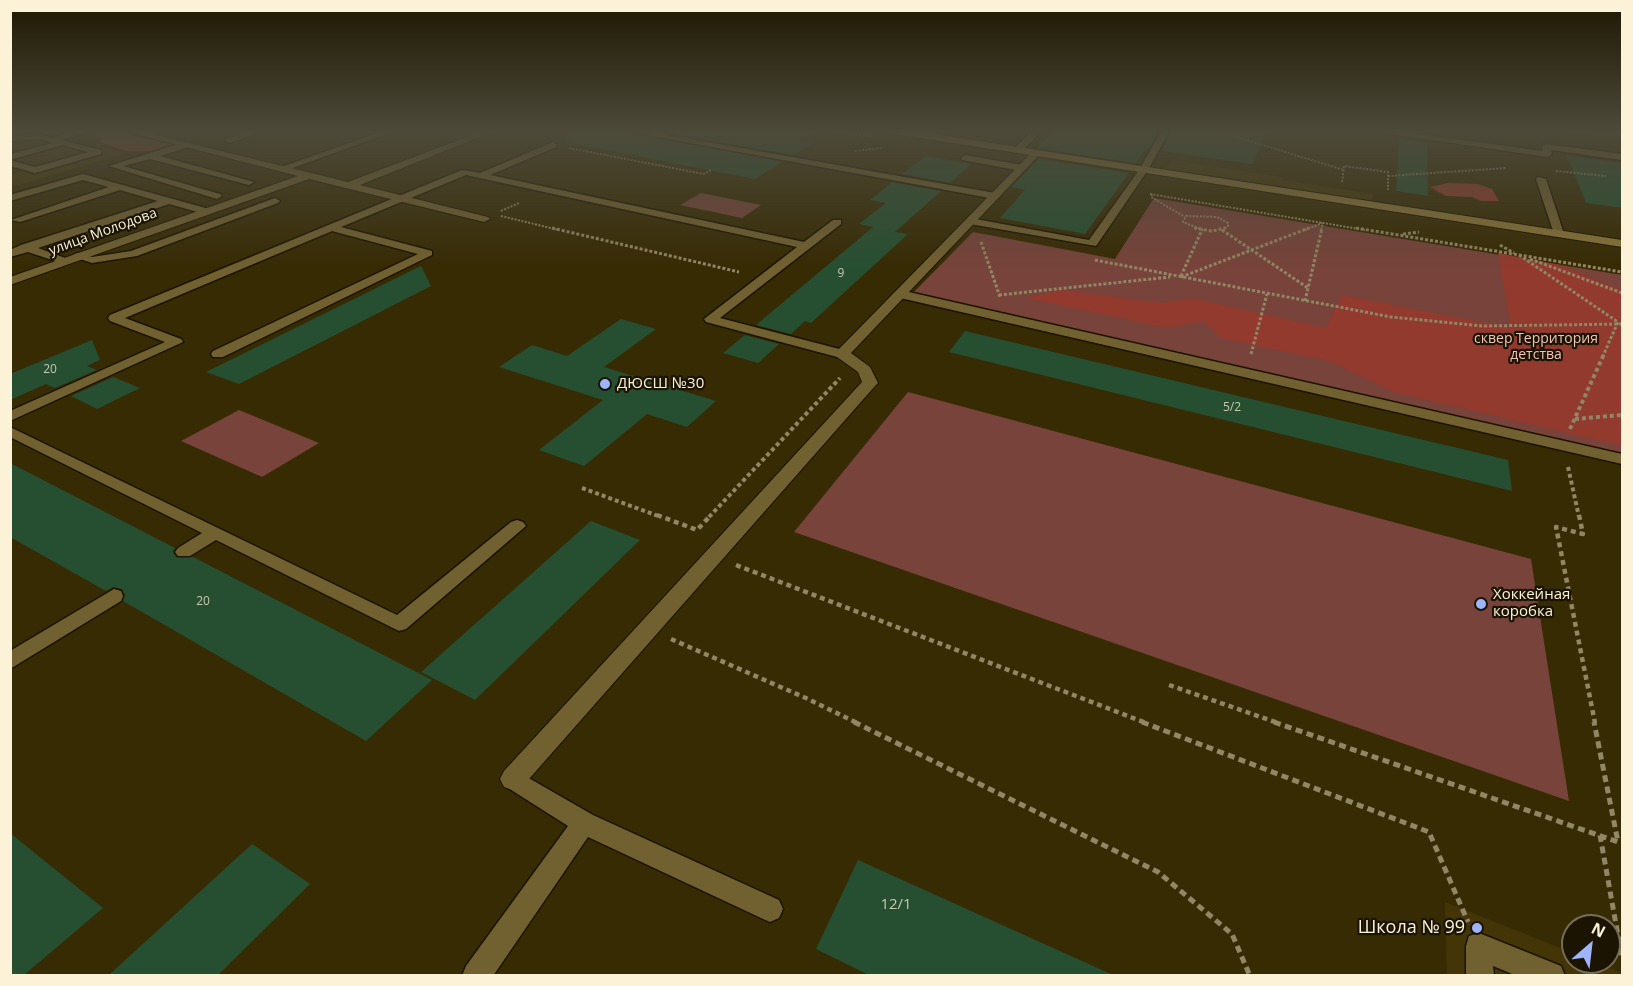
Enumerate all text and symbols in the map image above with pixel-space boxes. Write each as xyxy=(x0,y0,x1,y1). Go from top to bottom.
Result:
street label: улица Молодова xyxy=(47,205,159,259)
house number: 9 xyxy=(838,267,844,281)
park label: сквер Территория детства xyxy=(1474,331,1598,364)
house number: 20 xyxy=(43,363,57,377)
place label: ДЮСШ №30 xyxy=(617,375,704,393)
marker: ДЮСШ №30 xyxy=(598,377,612,391)
house number: 5/2 xyxy=(1223,401,1241,415)
place label: Хоккейная коробка xyxy=(1493,586,1570,621)
house number: 20 xyxy=(196,595,210,609)
marker: Хоккейная коробка xyxy=(1474,597,1488,611)
house number: 12/1 xyxy=(880,896,912,914)
north arrow xyxy=(1561,914,1621,974)
place label: Школа № 99 xyxy=(1358,917,1465,939)
text: N xyxy=(1588,917,1609,943)
marker: Школа № 99 xyxy=(1470,921,1484,935)

